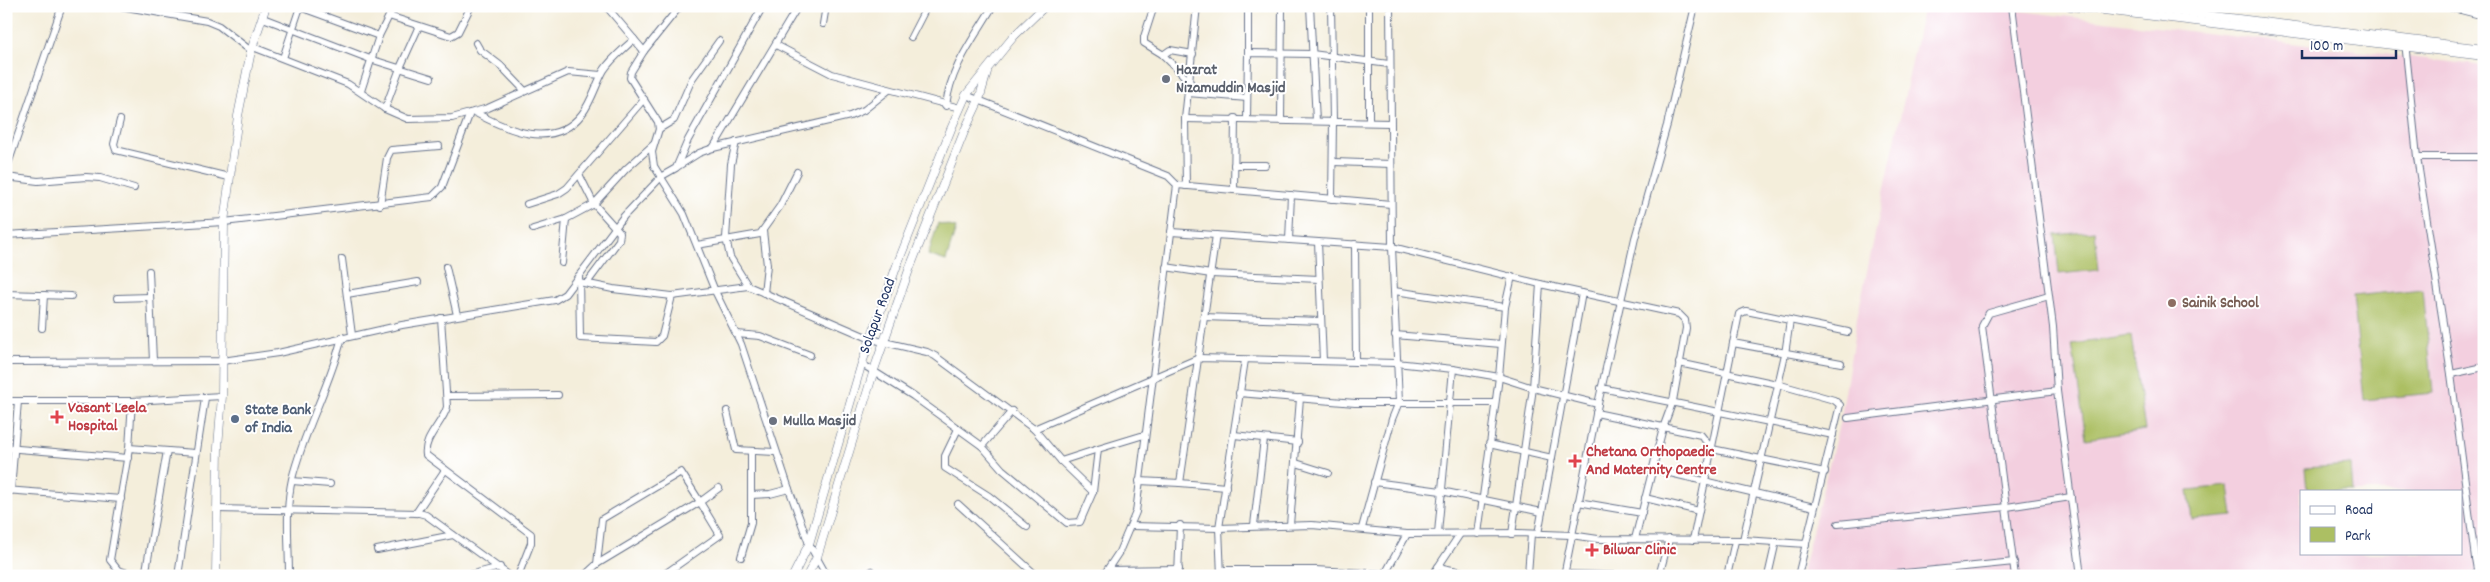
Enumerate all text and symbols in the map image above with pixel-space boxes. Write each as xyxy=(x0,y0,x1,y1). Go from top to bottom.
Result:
scale bar xyxy=(2302,28,2396,60)
text: 100 m xyxy=(2310,36,2343,58)
place label: Hazrat Nizamuddin Masjid xyxy=(1176,59,1286,100)
marker: Hazrat Nizamuddin Masjid xyxy=(1160,73,1172,85)
street label: Solapur Road xyxy=(854,275,902,357)
place label: Sainik School xyxy=(2182,292,2259,315)
marker: Sainik School xyxy=(2166,297,2178,309)
place label: Vasant Leela Hospital xyxy=(68,397,148,438)
place label: State Bank of India xyxy=(245,399,312,440)
marker: Vasant Leela Hospital xyxy=(50,410,64,424)
place label: Mulla Masjid xyxy=(783,410,856,433)
marker: State Bank of India xyxy=(229,413,241,425)
marker: Mulla Masjid xyxy=(767,415,779,427)
place label: Chetana Orthopaedic And Maternity Centre xyxy=(1586,441,1717,482)
marker: Chetana Orthopaedic And Maternity Centre xyxy=(1568,454,1582,468)
legend xyxy=(2300,490,2462,554)
text: Road xyxy=(2345,500,2373,522)
text: Park xyxy=(2345,526,2371,548)
place label: Bilwar Clinic xyxy=(1603,539,1677,562)
marker: Bilwar Clinic xyxy=(1585,543,1599,557)

